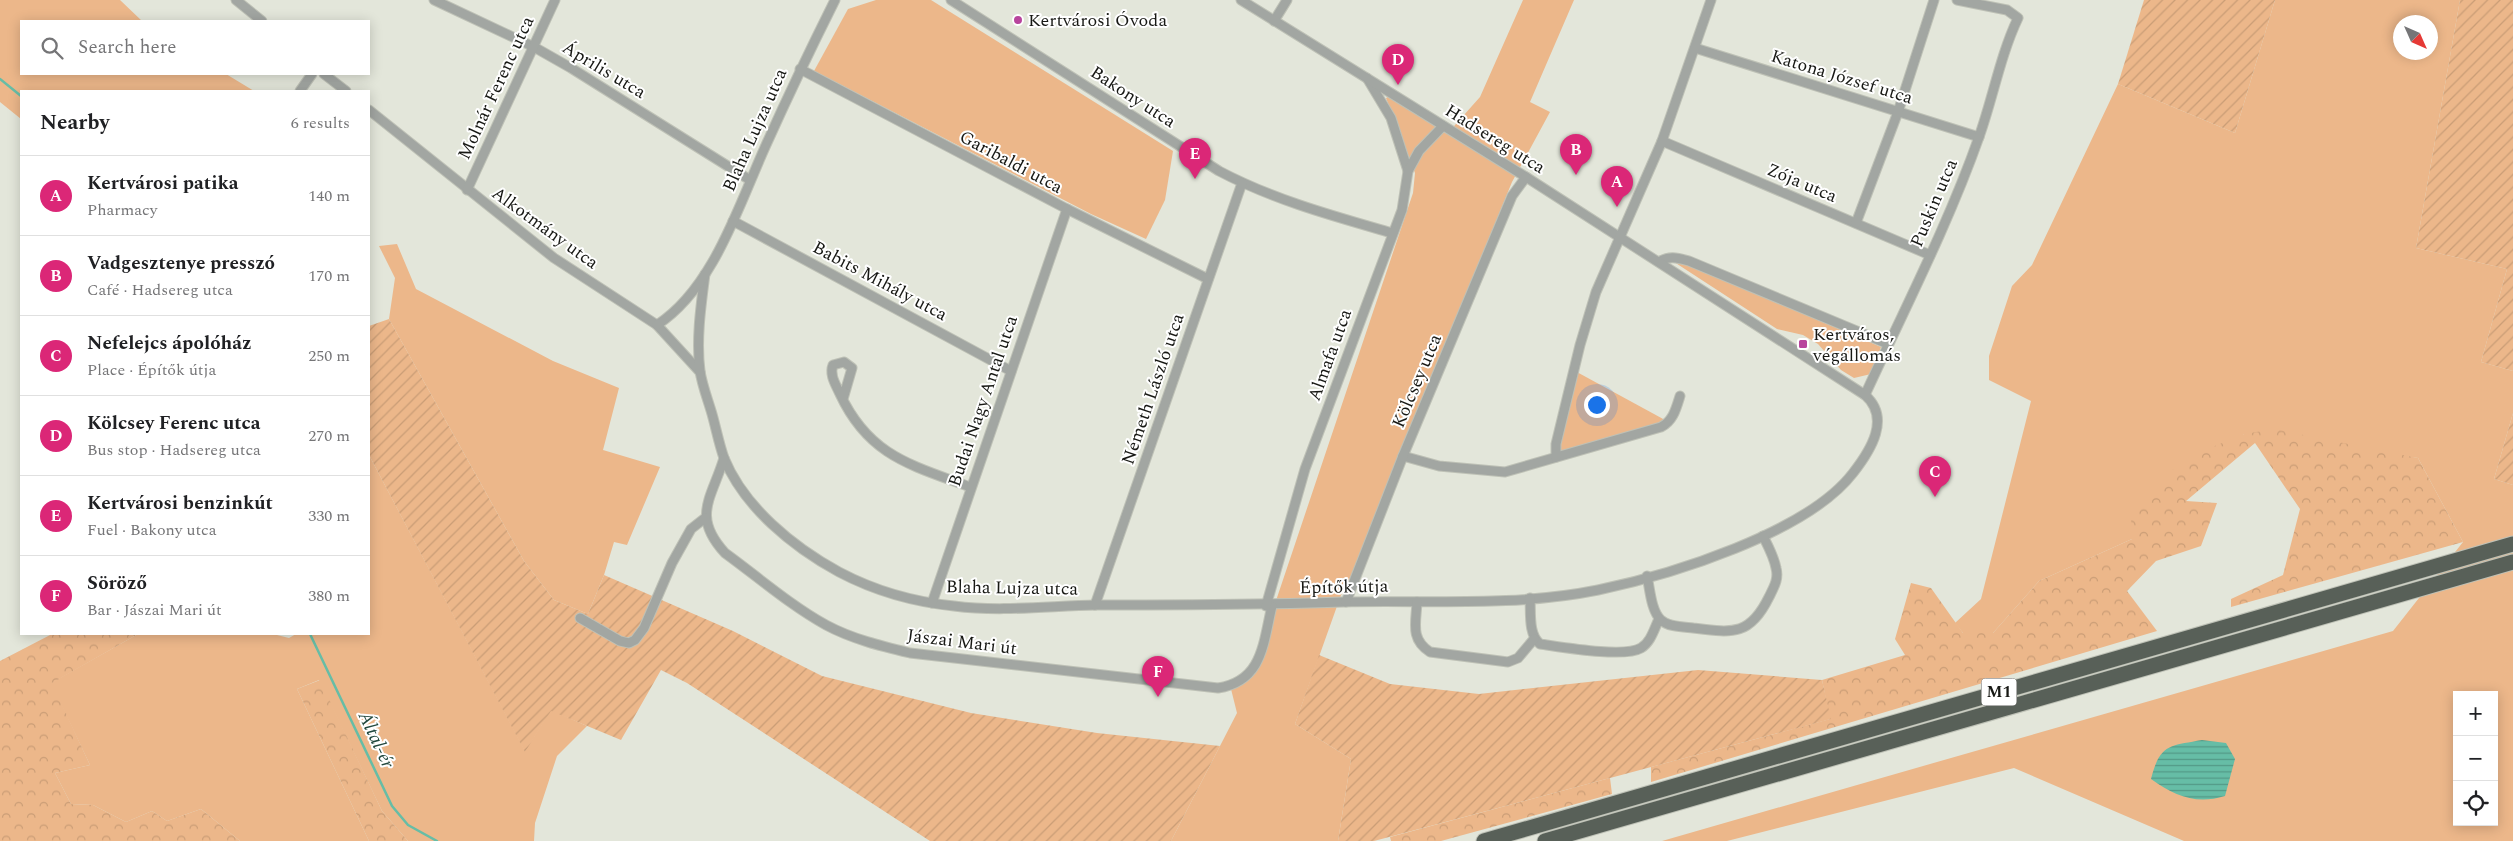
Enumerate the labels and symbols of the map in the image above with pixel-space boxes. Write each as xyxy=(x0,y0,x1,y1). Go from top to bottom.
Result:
place label: Kertvárosi Óvoda xyxy=(1028,7,1167,34)
street label: Molnár Ferenc utca xyxy=(451,12,541,164)
marker: Kertvárosi Óvoda xyxy=(1012,14,1024,26)
north arrow xyxy=(2393,15,2438,60)
street label: Április utca xyxy=(557,34,651,106)
street label: Katona József utca xyxy=(1768,43,1916,111)
pin: D xyxy=(1382,44,1414,85)
street label: Bakony utca xyxy=(1085,59,1181,135)
street label: Blaha Lujza utca xyxy=(716,64,794,196)
street label: Hadsereg utca xyxy=(1440,97,1551,181)
street label: Garibaldi utca xyxy=(954,123,1068,201)
pin: B xyxy=(1560,134,1592,175)
pin: E xyxy=(1179,138,1211,179)
street label: Puskin utca xyxy=(1903,154,1965,251)
street label: Zója utca xyxy=(1763,156,1841,210)
pin: A xyxy=(1601,166,1633,207)
street label: Alkotmány utca xyxy=(486,180,604,276)
street label: Babits Mihály utca xyxy=(808,234,952,328)
street label: Almafa utca xyxy=(1301,305,1359,405)
street label: Németh László utca xyxy=(1114,310,1192,468)
street label: Budai Nagy Antal utca xyxy=(941,312,1025,490)
place label: Kertváros, végállomás xyxy=(1812,321,1901,369)
street label: Kölcsey utca xyxy=(1385,330,1449,432)
marker: Kertváros, végállomás xyxy=(1797,338,1809,350)
your location xyxy=(1584,392,1610,418)
pin: C xyxy=(1919,456,1951,497)
street label: Blaha Lujza utca xyxy=(946,573,1079,603)
street label: Építők útja xyxy=(1299,573,1389,601)
street label: Jászai Mari út xyxy=(906,622,1018,662)
pin: F xyxy=(1142,656,1174,697)
road number: M1 xyxy=(1982,679,2016,706)
water label: Által-ér xyxy=(350,706,402,774)

